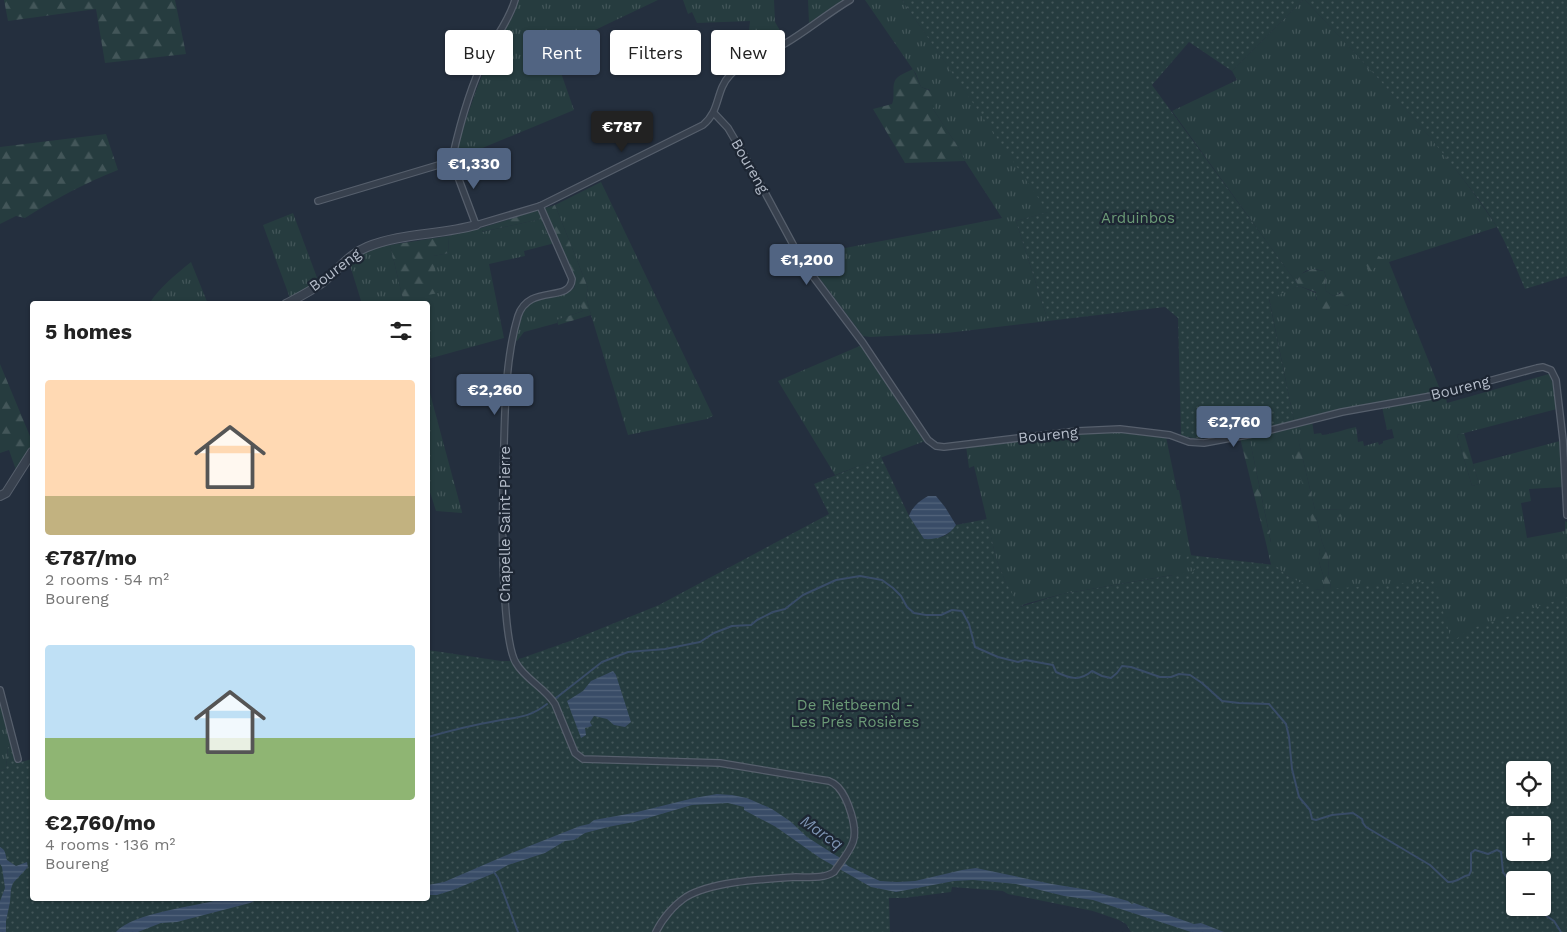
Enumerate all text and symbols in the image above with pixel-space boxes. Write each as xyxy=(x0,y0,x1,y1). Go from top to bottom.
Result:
chip: Buy xyxy=(445,30,513,75)
chip: Rent xyxy=(523,30,600,75)
chip: Filters xyxy=(610,30,701,75)
chip: New xyxy=(711,30,785,75)
pin: €787 xyxy=(592,110,652,153)
text: €787 xyxy=(602,117,642,136)
street label: Boureng xyxy=(727,136,773,196)
pin: €1,330 xyxy=(433,148,515,190)
text: €1,330 xyxy=(448,154,500,173)
park label: Arduinbos xyxy=(1101,209,1175,227)
pin: €1,200 xyxy=(766,244,848,286)
street label: Boureng xyxy=(306,245,364,295)
text: €1,200 xyxy=(781,250,833,269)
icon: filters xyxy=(387,317,415,345)
text: 5 homes xyxy=(45,319,132,344)
street label: Boureng xyxy=(1429,372,1491,404)
pin: €2,260 xyxy=(454,374,536,416)
text: €2,260 xyxy=(467,380,523,399)
pin: €2,760 xyxy=(1193,406,1275,448)
icon: home xyxy=(185,412,275,502)
text: €2,760 xyxy=(1207,412,1261,431)
street label: Boureng xyxy=(1017,423,1079,447)
street label: Chapelle Saint-Pierre xyxy=(496,446,514,602)
text: €787/mo xyxy=(45,545,137,570)
text: 2 rooms · 54 m² xyxy=(45,570,169,589)
text: Boureng xyxy=(45,589,109,608)
icon: home xyxy=(185,677,275,767)
park label: De Rietbeemd - Les Prés Rosières xyxy=(791,696,920,731)
map controls xyxy=(1506,761,1551,916)
button: locate xyxy=(1506,761,1551,806)
text: €2,760/mo xyxy=(45,810,156,835)
water label: Marcq xyxy=(797,811,847,854)
button: + xyxy=(1506,816,1551,861)
text: 4 rooms · 136 m² xyxy=(45,835,175,854)
text: Boureng xyxy=(45,854,109,873)
button: − xyxy=(1506,871,1551,916)

